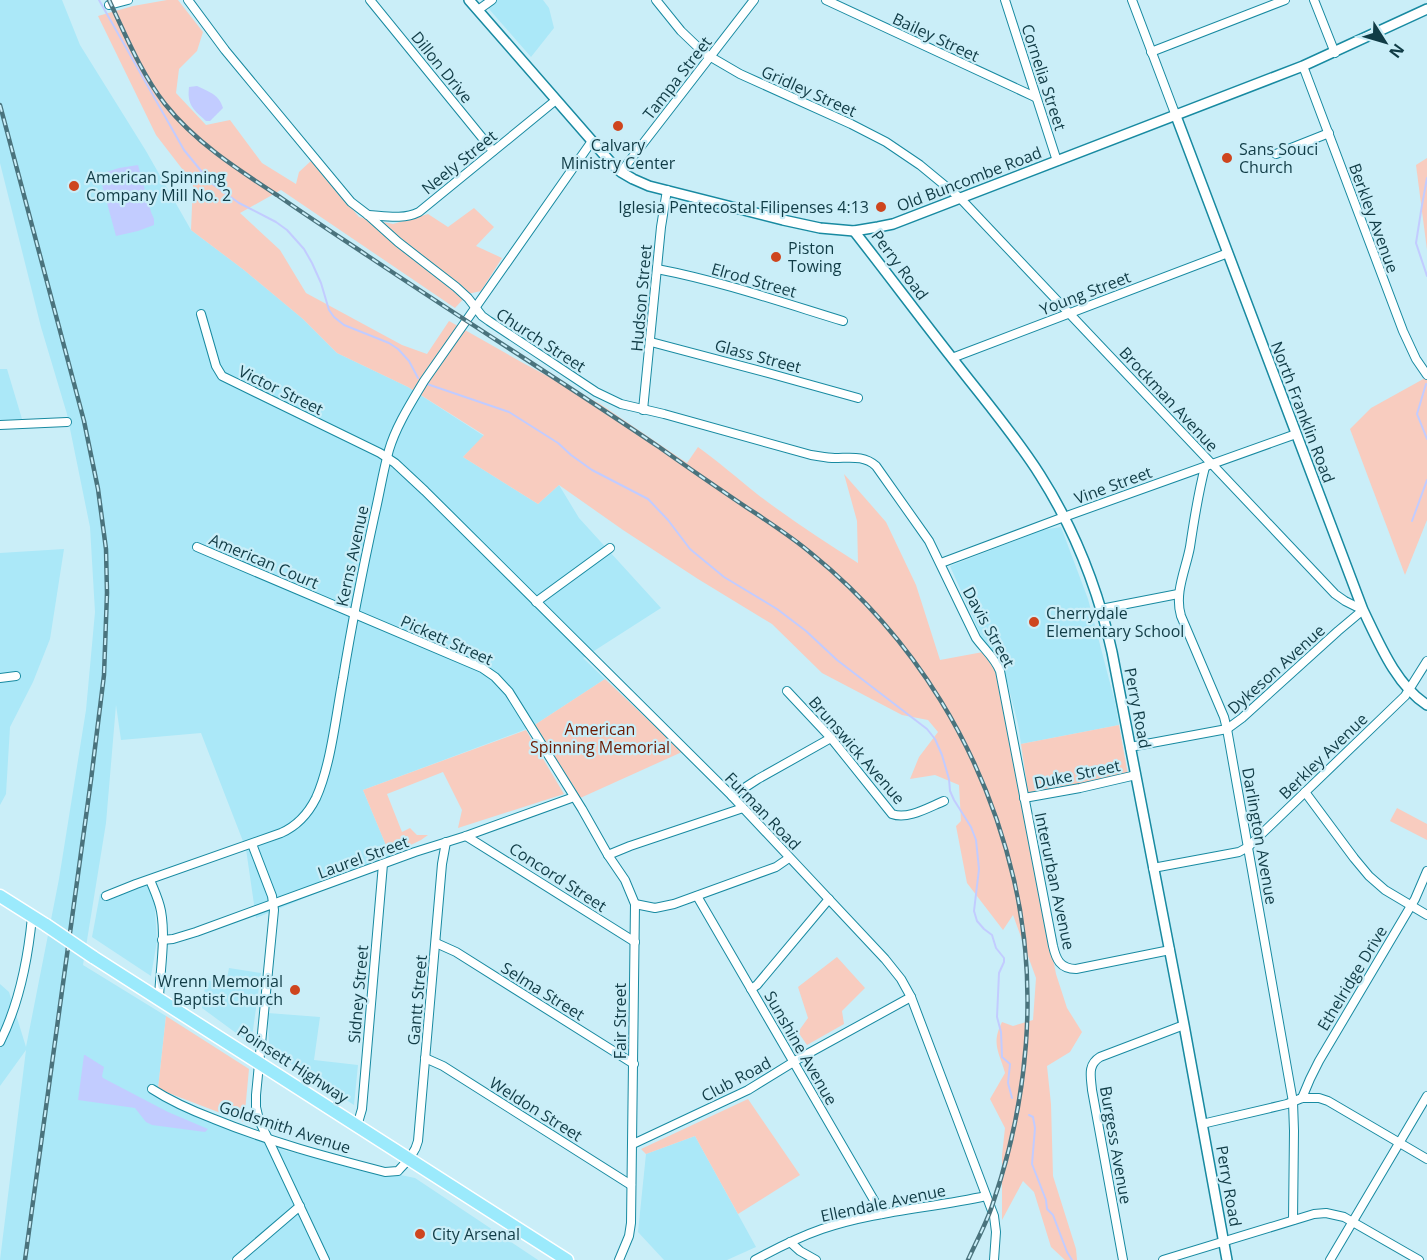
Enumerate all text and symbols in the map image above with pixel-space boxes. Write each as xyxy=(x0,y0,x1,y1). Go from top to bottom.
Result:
street label: Bailey Street xyxy=(889,7,983,67)
north arrow xyxy=(1355,12,1415,72)
street label: Cornelia Street xyxy=(1016,21,1072,133)
street label: Dillon Drive xyxy=(406,26,478,108)
street label: Tampa Street xyxy=(638,32,717,124)
text: N xyxy=(1384,39,1410,63)
street label: Gridley Street xyxy=(758,60,860,122)
marker: Calvary Ministry Center xyxy=(611,119,625,133)
street label: Neely Street xyxy=(417,125,501,199)
place label: Calvary Ministry Center xyxy=(561,134,676,174)
place label: Sans Souci Church xyxy=(1239,138,1318,178)
street label: Old Buncombe Road xyxy=(893,141,1045,217)
marker: Sans Souci Church xyxy=(1220,151,1234,165)
street label: Berkley Avenue xyxy=(1344,160,1404,276)
place label: American Spinning Company Mill No. 2 xyxy=(86,166,231,206)
marker: American Spinning Company Mill No. 2 xyxy=(67,179,81,193)
place label: Iglesia Pentecostal Filipenses 4:13 xyxy=(618,196,869,218)
marker: Iglesia Pentecostal Filipenses 4:13 xyxy=(874,200,888,214)
street label: Perry Road xyxy=(867,226,933,304)
place label: Piston Towing xyxy=(788,237,842,277)
street label: Hudson Street xyxy=(625,243,657,352)
marker: Piston Towing xyxy=(769,250,783,264)
street label: Elrod Street xyxy=(709,257,799,303)
street label: Young Street xyxy=(1036,265,1134,320)
street label: Church Street xyxy=(492,303,590,377)
street label: Glass Street xyxy=(712,334,804,378)
street label: North Franklin Road xyxy=(1266,338,1340,486)
street label: Brockman Avenue xyxy=(1115,342,1223,456)
street label: Victor Street xyxy=(235,360,327,420)
street label: Vine Street xyxy=(1071,461,1155,509)
street label: Kerns Avenue xyxy=(331,504,373,608)
street label: American Court xyxy=(206,528,322,594)
street label: Davis Street xyxy=(958,583,1020,672)
place label: Cherrydale Elementary School xyxy=(1046,602,1184,642)
street label: Pickett Street xyxy=(397,610,497,670)
marker: Cherrydale Elementary School xyxy=(1027,615,1041,629)
street label: Dykeson Avenue xyxy=(1223,619,1329,719)
street label: Perry Road xyxy=(1119,666,1157,750)
street label: Brunswick Avenue xyxy=(804,691,910,809)
street label: Berkley Avenue xyxy=(1274,708,1372,804)
park label: American Spinning Memorial xyxy=(530,718,670,758)
street label: Duke Street xyxy=(1032,754,1122,794)
street label: Darlington Avenue xyxy=(1237,766,1283,906)
street label: Furman Road xyxy=(720,767,806,855)
street label: Interurban Avenue xyxy=(1030,810,1080,952)
street label: Laurel Street xyxy=(314,830,412,884)
street label: Concord Street xyxy=(505,837,611,917)
street label: Ethelridge Drive xyxy=(1312,921,1392,1035)
street label: Sidney Street xyxy=(343,944,373,1044)
street label: Gantt Street xyxy=(402,954,432,1046)
street label: Selma Street xyxy=(497,957,589,1025)
place label: Wrenn Memorial Baptist Church xyxy=(158,970,283,1010)
street label: Fair Street xyxy=(609,982,631,1059)
marker: Wrenn Memorial Baptist Church xyxy=(288,983,302,997)
street label: Sunshine Avenue xyxy=(759,987,843,1109)
street label: Poinsett Highway xyxy=(233,1020,354,1109)
street label: Club Road xyxy=(697,1051,775,1107)
street label: Weldon Street xyxy=(485,1072,587,1147)
street label: Burgess Avenue xyxy=(1095,1084,1137,1206)
street label: Goldsmith Avenue xyxy=(216,1095,354,1159)
street label: Perry Road xyxy=(1211,1144,1247,1228)
street label: Ellendale Avenue xyxy=(818,1179,948,1227)
place label: City Arsenal xyxy=(432,1223,520,1245)
marker: City Arsenal xyxy=(413,1227,427,1241)

